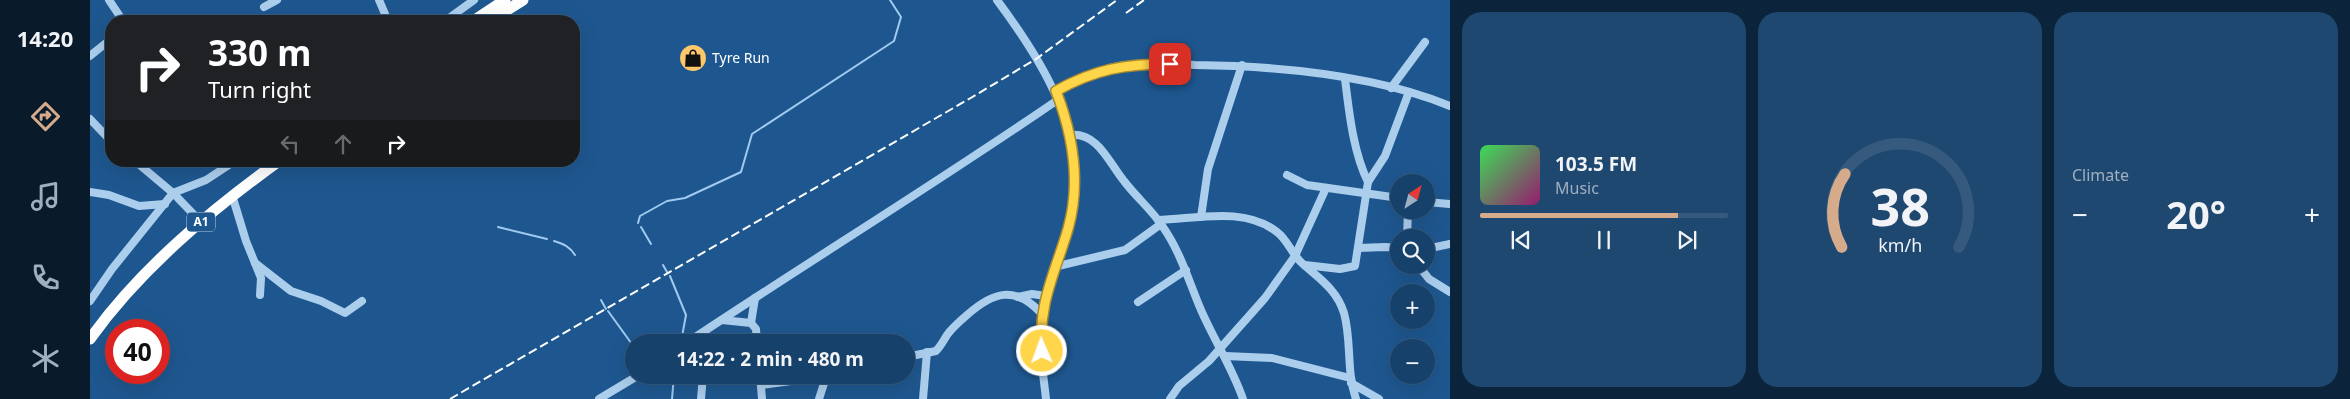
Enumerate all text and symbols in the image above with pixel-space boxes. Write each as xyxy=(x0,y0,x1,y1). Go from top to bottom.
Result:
text: 14:20 xyxy=(17,23,73,53)
text: 330 m xyxy=(208,29,311,76)
icon: right xyxy=(125,35,190,100)
shop icon: Tyre Run xyxy=(678,43,708,73)
pin xyxy=(1149,43,1191,85)
place label: Tyre Run xyxy=(712,48,770,67)
icon: arrive xyxy=(1156,50,1184,78)
text: Turn right xyxy=(208,74,311,104)
icon: directions xyxy=(28,99,63,134)
icon: left xyxy=(276,130,304,158)
icon: ahead xyxy=(329,130,357,158)
icon: right xyxy=(382,130,410,158)
text: 103.5 FM xyxy=(1555,151,1637,177)
text: Climate xyxy=(2072,164,2129,186)
text: 38 xyxy=(1870,170,1930,241)
north arrow xyxy=(1390,174,1435,219)
map controls xyxy=(1390,174,1435,384)
text: Music xyxy=(1555,177,1599,199)
icon: music xyxy=(28,179,63,214)
text: 20° xyxy=(2166,188,2226,240)
text: − xyxy=(2072,195,2088,233)
text: + xyxy=(2304,195,2320,233)
road number: A1 xyxy=(187,212,215,232)
icon: previous xyxy=(1507,226,1535,254)
icon: pause xyxy=(1590,226,1618,254)
icon: next xyxy=(1673,226,1701,254)
button: search xyxy=(1390,229,1435,274)
text: km/h xyxy=(1878,233,1922,257)
icon: phone xyxy=(28,260,63,295)
button: + xyxy=(1390,284,1435,329)
speed limit sign: 40 xyxy=(105,319,170,384)
position arrow xyxy=(1015,324,1067,376)
button: − xyxy=(1390,339,1435,384)
icon: climate xyxy=(28,341,63,376)
text: 14:22 · 2 min · 480 m xyxy=(676,346,864,372)

